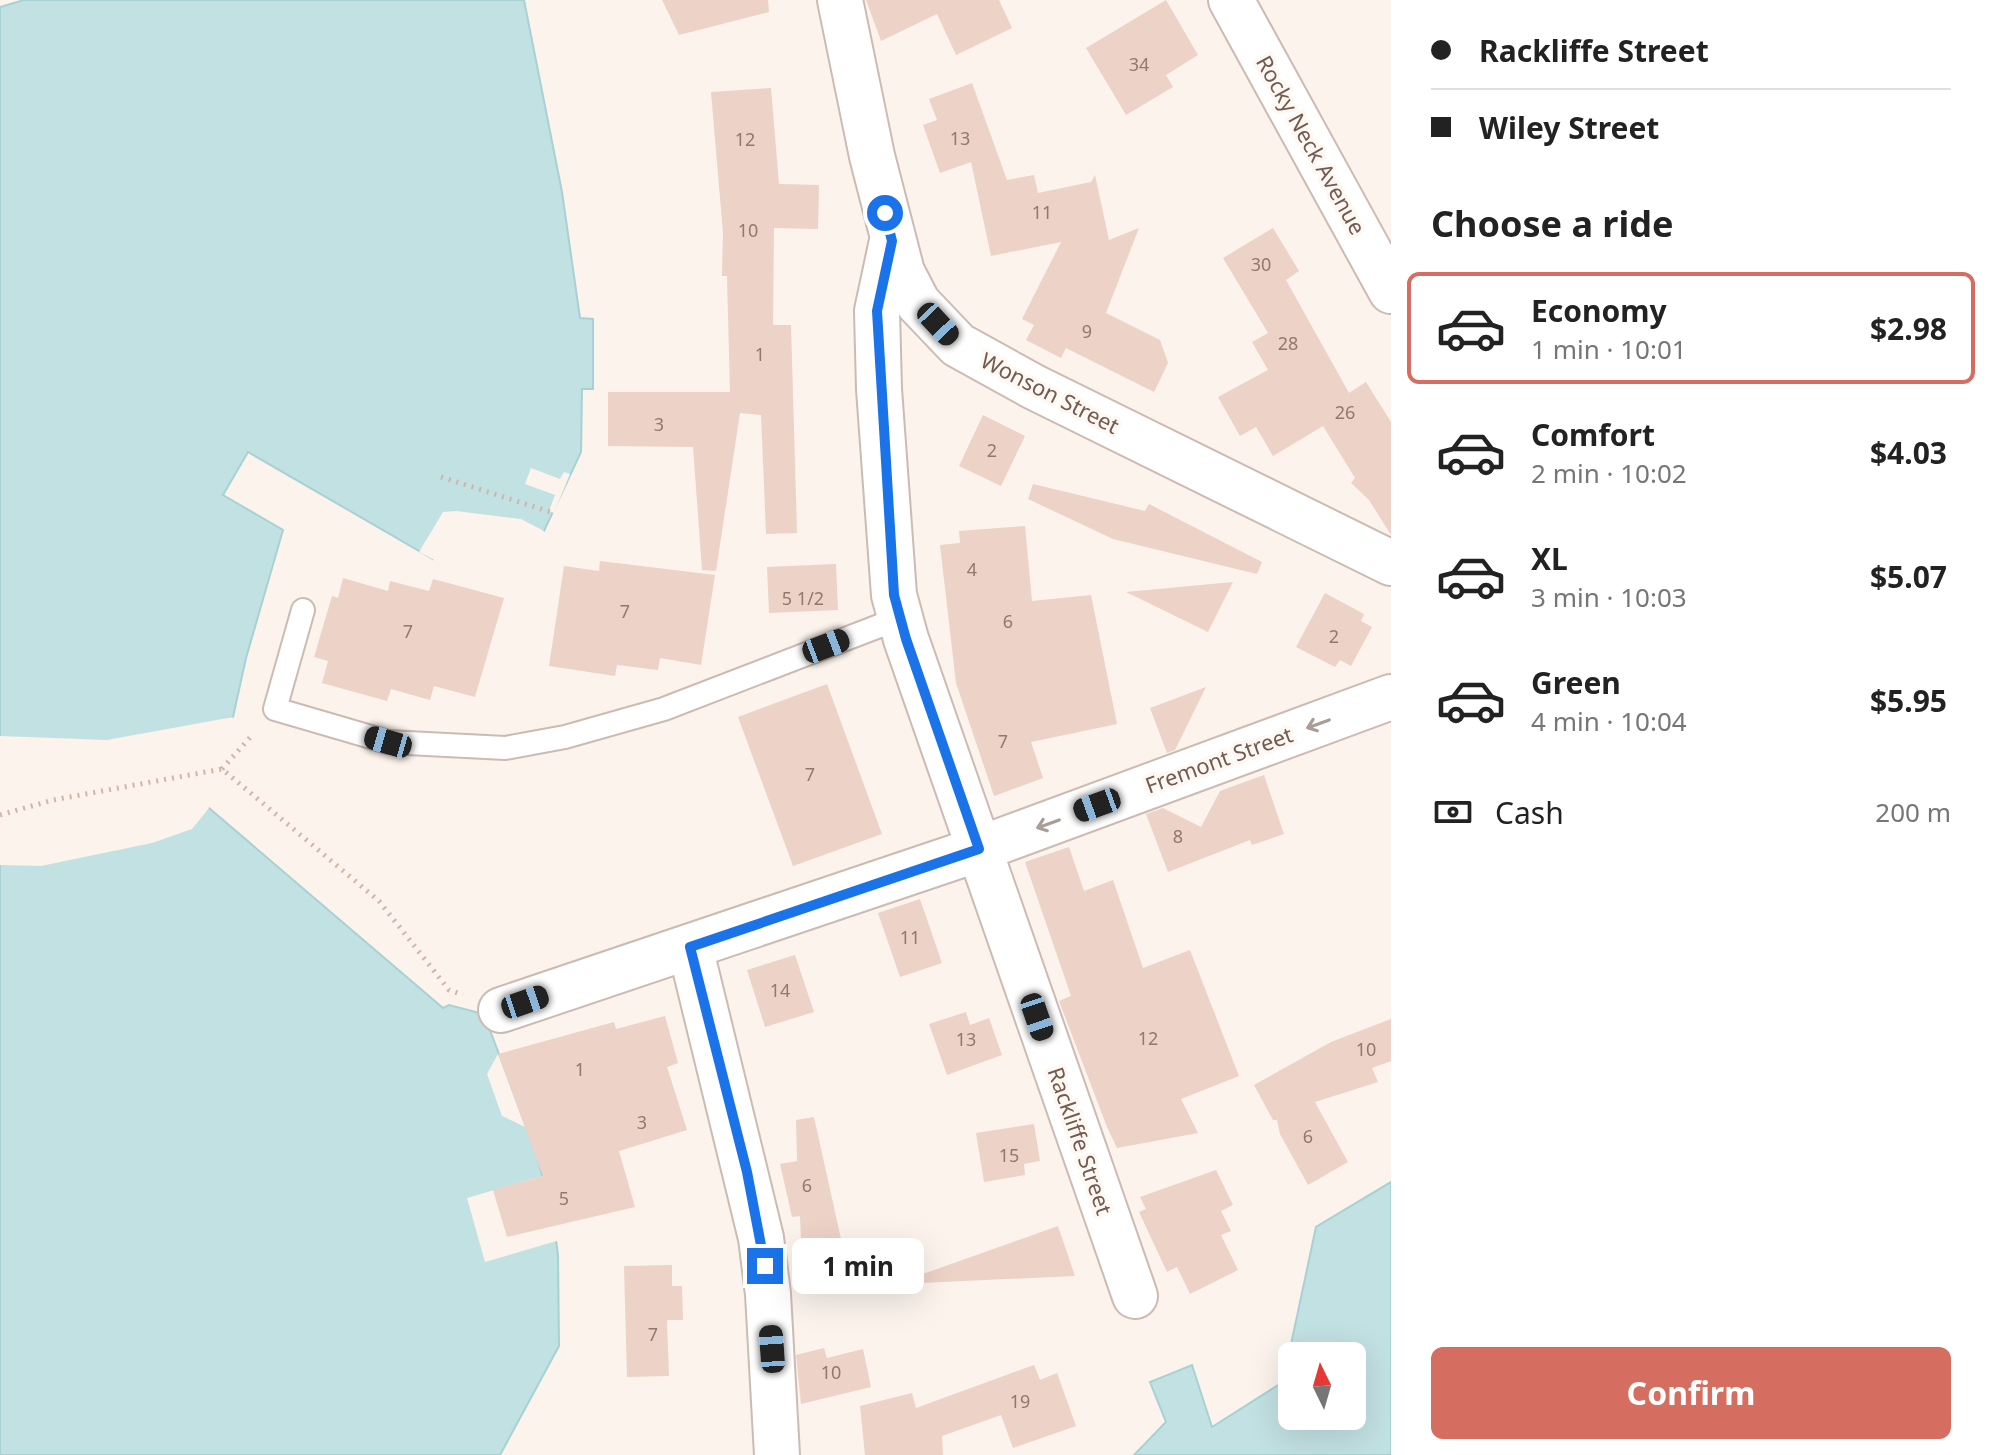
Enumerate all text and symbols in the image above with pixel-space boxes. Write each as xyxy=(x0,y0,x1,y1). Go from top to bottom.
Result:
text: Rackliffe Street xyxy=(1479,30,1709,71)
street label: Rocky Neck Avenue xyxy=(1250,49,1374,240)
house number: 34 xyxy=(1129,52,1149,76)
text: Wiley Street xyxy=(1479,107,1659,148)
house number: 13 xyxy=(950,126,970,150)
house number: 12 xyxy=(735,127,755,151)
route start xyxy=(867,195,903,231)
text: Choose a ride xyxy=(1431,199,1673,248)
house number: 11 xyxy=(1032,200,1052,224)
house number: 10 xyxy=(738,218,758,242)
house number: 30 xyxy=(1251,252,1271,276)
text: Economy xyxy=(1531,290,1667,331)
icon: car xyxy=(1435,292,1507,364)
car xyxy=(913,298,963,350)
text: $2.98 xyxy=(1870,308,1947,349)
house number: 9 xyxy=(1082,319,1092,343)
house number: 28 xyxy=(1278,331,1298,355)
text: 1 min · 10:01 xyxy=(1531,331,1687,367)
house number: 1 xyxy=(755,342,765,366)
street label: Wonson Street xyxy=(976,344,1125,440)
house number: 26 xyxy=(1335,400,1355,424)
house number: 3 xyxy=(654,412,664,436)
text: Comfort xyxy=(1531,414,1655,455)
icon: car xyxy=(1435,416,1507,488)
text: $4.03 xyxy=(1870,432,1947,473)
house number: 2 xyxy=(987,438,997,462)
text: 2 min · 10:02 xyxy=(1531,455,1687,491)
text: XL xyxy=(1531,538,1568,579)
icon: car xyxy=(1435,540,1507,612)
text: $5.07 xyxy=(1870,556,1947,597)
house number: 4 xyxy=(967,557,977,581)
text: 3 min · 10:03 xyxy=(1531,579,1687,615)
house number: 5 1/2 xyxy=(782,586,824,610)
house number: 7 xyxy=(620,599,630,623)
house number: 6 xyxy=(1003,609,1013,633)
house number: 7 xyxy=(403,619,413,643)
house number: 2 xyxy=(1329,624,1339,648)
car xyxy=(799,626,853,666)
text: Green xyxy=(1531,662,1621,703)
icon: car xyxy=(1435,664,1507,736)
text: $5.95 xyxy=(1870,680,1947,721)
text: 4 min · 10:04 xyxy=(1531,703,1687,739)
street label: Fremont Street xyxy=(1141,718,1297,800)
one-way arrow xyxy=(1306,718,1331,732)
car xyxy=(362,724,414,760)
house number: 7 xyxy=(998,729,1008,753)
house number: 7 xyxy=(805,762,815,786)
car xyxy=(1070,786,1124,824)
icon: cash xyxy=(1431,790,1475,834)
text: Cash xyxy=(1495,792,1564,833)
text: 200 m xyxy=(1875,794,1951,830)
one-way arrow xyxy=(1035,817,1060,832)
house number: 8 xyxy=(1173,824,1183,848)
house number: 11 xyxy=(900,925,920,949)
house number: 14 xyxy=(770,978,790,1002)
car xyxy=(498,983,552,1021)
car xyxy=(1018,990,1056,1044)
house number: 12 xyxy=(1138,1026,1158,1050)
house number: 13 xyxy=(956,1027,976,1051)
house number: 10 xyxy=(1356,1037,1376,1061)
house number: 1 xyxy=(575,1057,585,1081)
street label: Rackliffe Street xyxy=(1042,1063,1120,1219)
house number: 3 xyxy=(637,1110,647,1134)
house number: 6 xyxy=(1303,1124,1313,1148)
house number: 15 xyxy=(999,1143,1019,1167)
house number: 6 xyxy=(802,1173,812,1197)
house number: 5 xyxy=(559,1186,569,1210)
callout: 1 min xyxy=(793,1238,925,1294)
route end xyxy=(747,1248,783,1284)
text: 1 min xyxy=(822,1248,894,1284)
house number: 7 xyxy=(648,1322,658,1346)
car xyxy=(758,1324,786,1374)
north arrow xyxy=(1278,1342,1366,1430)
map controls xyxy=(1278,1342,1366,1430)
button: Confirm xyxy=(1431,1347,1951,1439)
house number: 10 xyxy=(821,1360,841,1384)
house number: 19 xyxy=(1010,1389,1030,1413)

